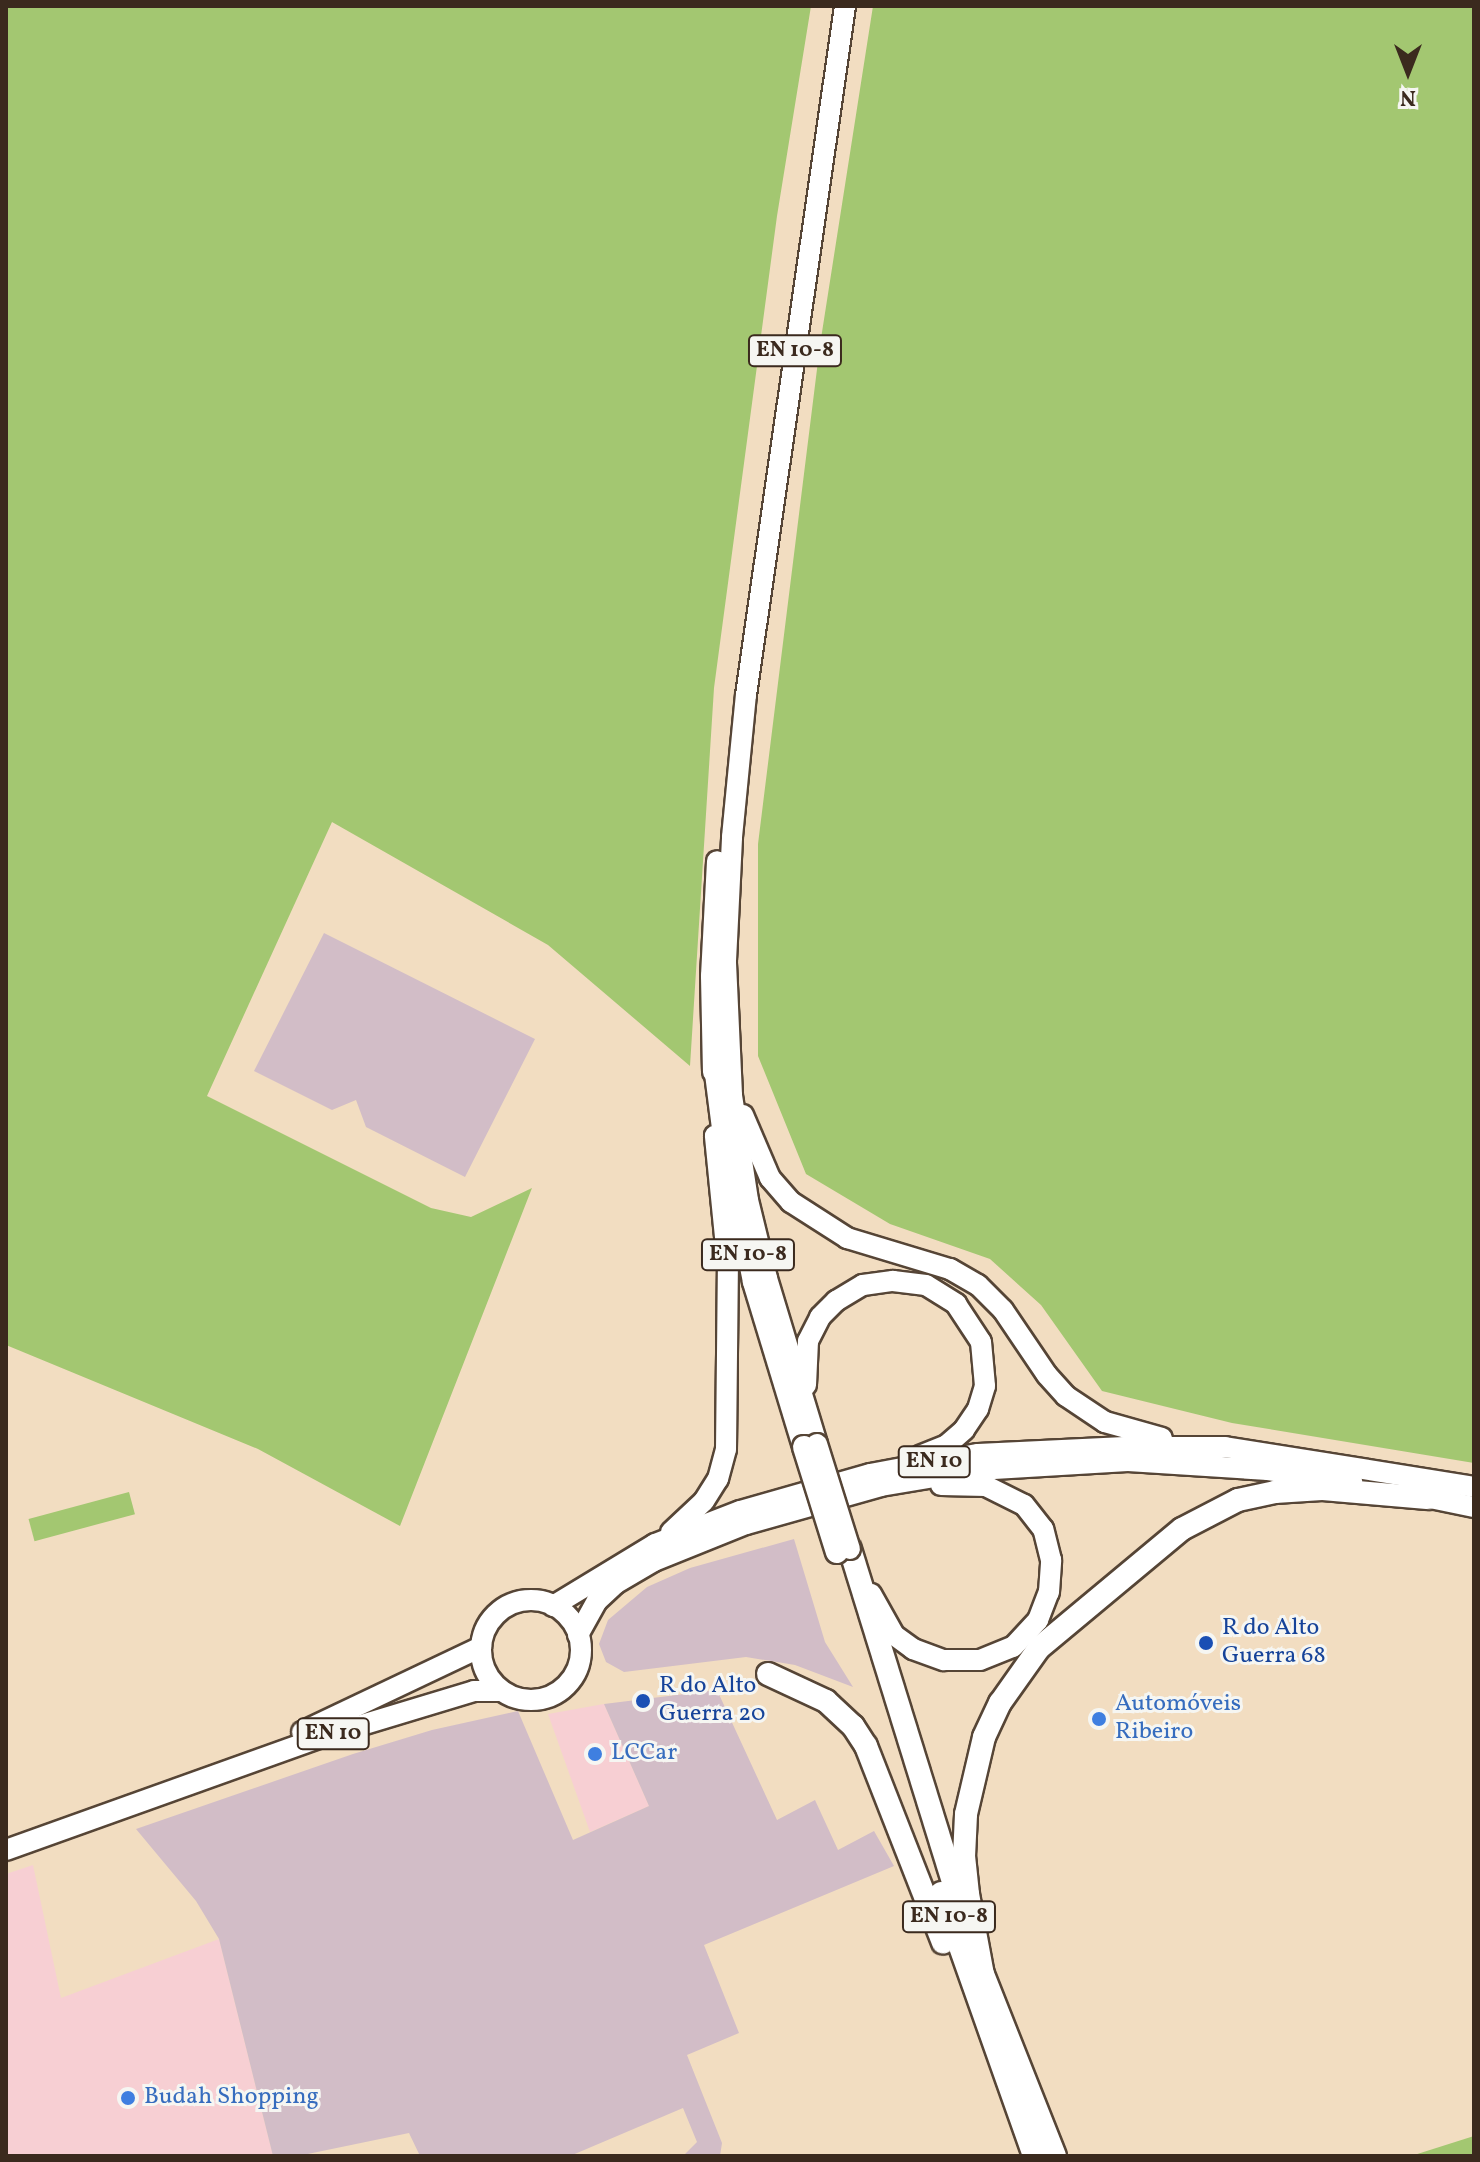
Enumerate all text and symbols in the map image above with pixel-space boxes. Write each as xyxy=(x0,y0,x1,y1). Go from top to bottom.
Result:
north arrow xyxy=(1368,32,1448,112)
text: N xyxy=(1400,81,1416,112)
road number: EN 10-8 xyxy=(747,333,843,369)
road number: EN 10-8 xyxy=(700,1237,796,1273)
road number: EN 10 xyxy=(896,1444,972,1480)
place label: R do Alto Guerra 68 xyxy=(1222,1615,1326,1671)
marker: R do Alto Guerra 68 xyxy=(1197,1634,1215,1652)
place label: R do Alto Guerra 20 xyxy=(659,1673,765,1729)
place label: Automóveis Ribeiro xyxy=(1115,1691,1241,1747)
marker: R do Alto Guerra 20 xyxy=(634,1692,652,1710)
marker: Automóveis Ribeiro xyxy=(1090,1710,1108,1728)
road number: EN 10 xyxy=(295,1716,371,1752)
place label: LCCar xyxy=(611,1740,677,1768)
marker: LCCar xyxy=(586,1745,604,1763)
road number: EN 10-8 xyxy=(901,1899,997,1935)
place label: Budah Shopping xyxy=(144,2084,319,2112)
marker: Budah Shopping xyxy=(119,2089,137,2107)

